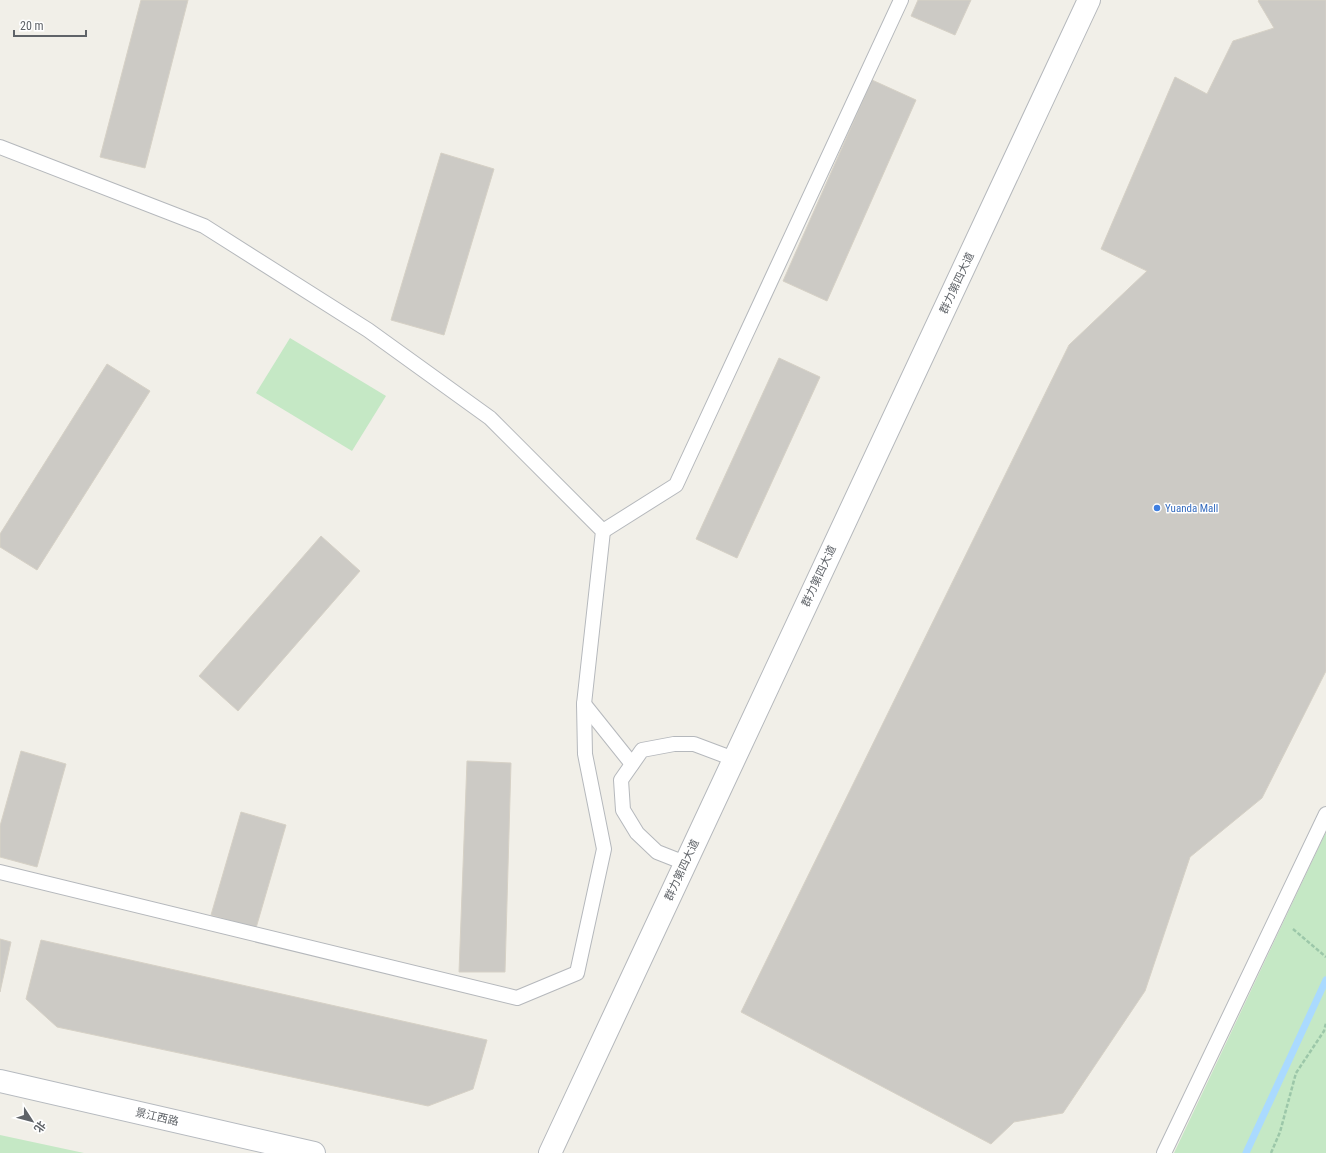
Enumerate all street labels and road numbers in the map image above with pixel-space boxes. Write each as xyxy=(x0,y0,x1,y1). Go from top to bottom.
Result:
street label: 群力第四大道 xyxy=(937,250,977,316)
street label: 群力第四大道 xyxy=(799,543,839,609)
street label: 群力第四大道 xyxy=(662,837,702,903)
street label: 景江西路 xyxy=(134,1106,180,1128)

